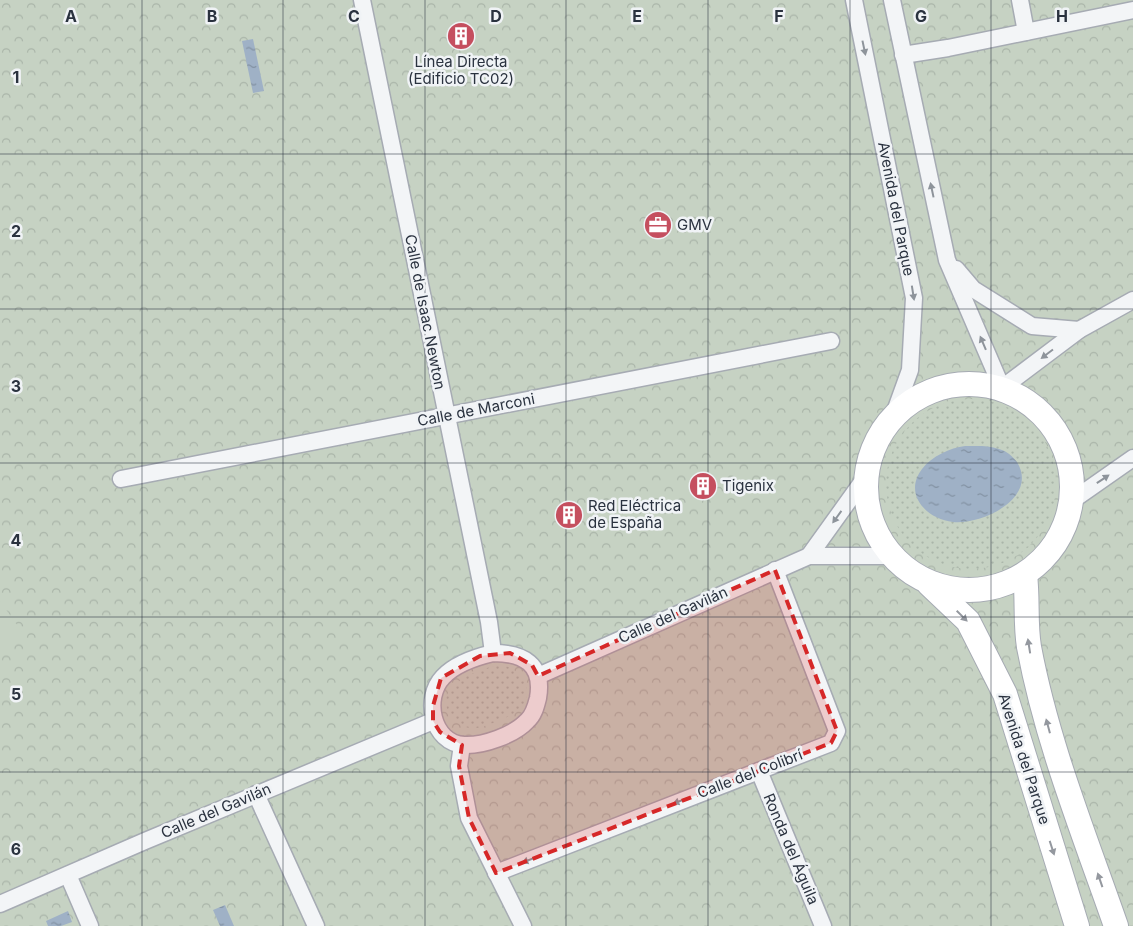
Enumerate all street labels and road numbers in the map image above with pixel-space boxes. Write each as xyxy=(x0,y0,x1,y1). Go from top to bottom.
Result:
street label: Avenida del Parque xyxy=(874,140,919,278)
street label: Calle de Isaac Newton xyxy=(401,233,450,391)
street label: Calle de Marconi xyxy=(416,389,536,430)
street label: Calle del Gavilán xyxy=(615,582,730,647)
street label: Avenida del Parque xyxy=(994,691,1055,827)
street label: Calle del Colibrí xyxy=(694,745,806,802)
street label: Calle del Gavilán xyxy=(158,779,274,842)
street label: Ronda del Águila xyxy=(759,790,823,907)

